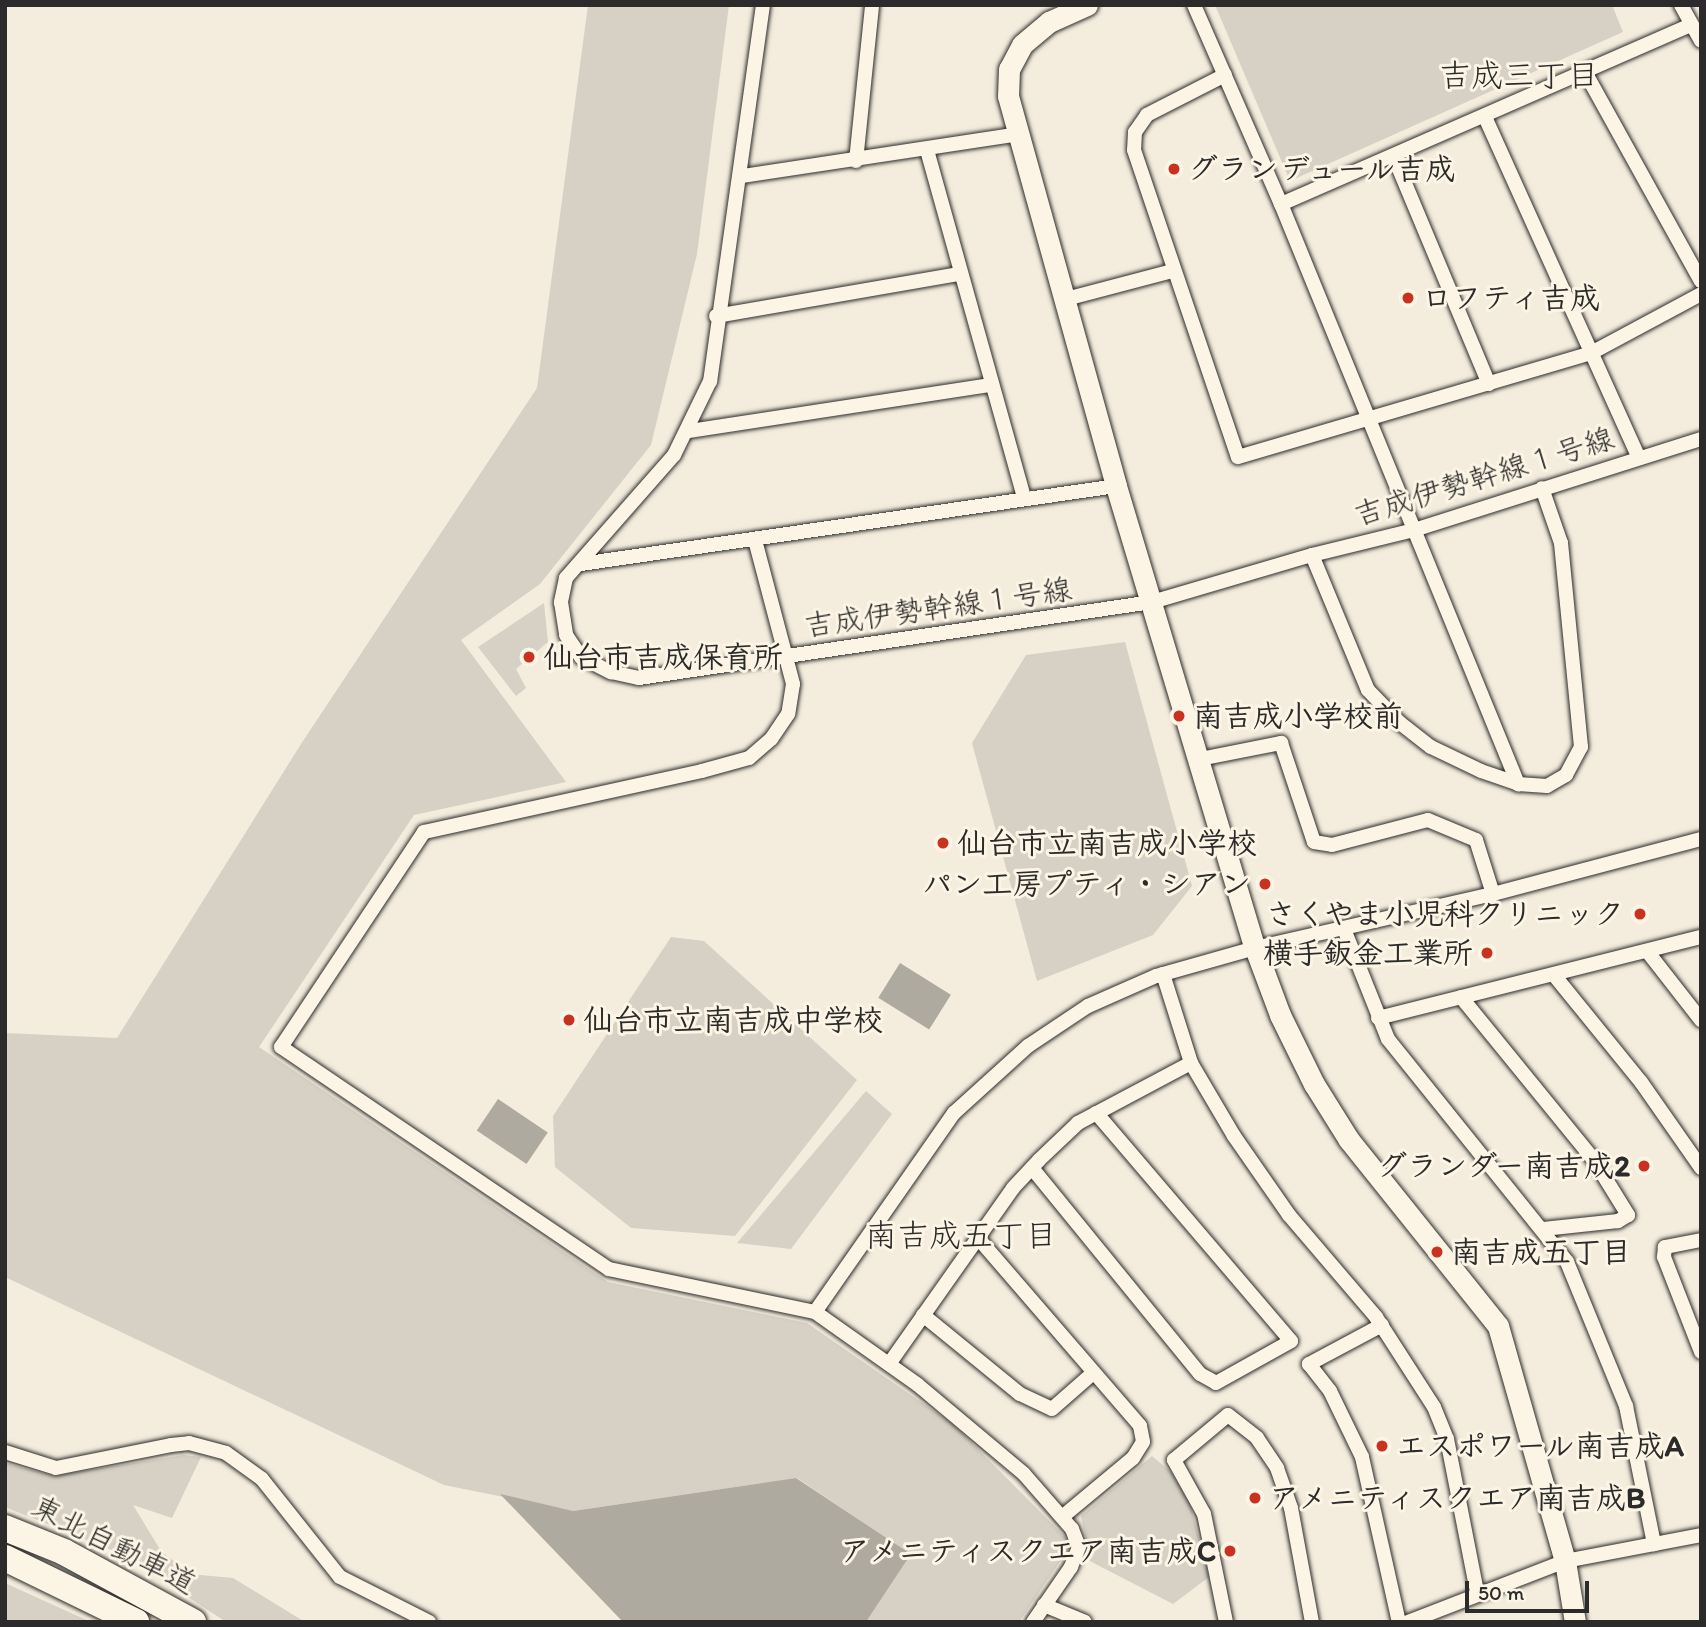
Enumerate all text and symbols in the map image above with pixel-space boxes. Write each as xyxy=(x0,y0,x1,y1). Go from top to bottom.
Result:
district label: 吉成三丁目 xyxy=(1439,56,1599,94)
place label: グランデュール吉成 xyxy=(1188,151,1457,187)
marker: グランデュール吉成 xyxy=(1166,161,1182,177)
place label: ロフティ吉成 xyxy=(1422,280,1602,316)
marker: ロフティ吉成 xyxy=(1400,290,1416,306)
street label: 吉成伊勢幹線１号線 xyxy=(1350,420,1618,534)
street label: 吉成伊勢幹線１号線 xyxy=(802,571,1074,645)
place label: 仙台市吉成保育所 xyxy=(543,639,783,675)
marker: 仙台市吉成保育所 xyxy=(521,649,537,665)
place label: 南吉成小学校前 xyxy=(1193,698,1403,734)
marker: 南吉成小学校前 xyxy=(1171,708,1187,724)
place label: 仙台市立南吉成小学校 xyxy=(957,825,1257,861)
marker: 仙台市立南吉成小学校 xyxy=(935,835,951,851)
place label: パン工房プティ・シアン xyxy=(921,866,1251,902)
marker: パン工房プティ・シアン xyxy=(1257,876,1273,892)
place label: さくやま小児科クリニック xyxy=(1264,896,1624,932)
marker: さくやま小児科クリニック xyxy=(1630,904,1650,924)
place label: 横手鈑金工業所 xyxy=(1263,935,1473,971)
marker: 横手鈑金工業所 xyxy=(1479,945,1495,961)
place label: 仙台市立南吉成中学校 xyxy=(583,1002,883,1038)
marker: 仙台市立南吉成中学校 xyxy=(561,1012,577,1028)
place label: グランダー南吉成2 xyxy=(1377,1148,1630,1184)
marker: グランダー南吉成2 xyxy=(1636,1158,1652,1174)
district label: 南吉成五丁目 xyxy=(865,1216,1057,1254)
place label: 南吉成五丁目 xyxy=(1451,1234,1631,1270)
marker: 南吉成五丁目 xyxy=(1429,1244,1445,1260)
place label: エスポワール南吉成A xyxy=(1396,1428,1685,1464)
marker: エスポワール南吉成A xyxy=(1374,1438,1390,1454)
place label: アメニティスクエア南吉成B xyxy=(1269,1480,1648,1516)
street label: 東北自動車道 xyxy=(26,1488,202,1602)
marker: アメニティスクエア南吉成B xyxy=(1247,1490,1263,1506)
place label: アメニティスクエア南吉成C xyxy=(837,1533,1216,1569)
marker: アメニティスクエア南吉成C xyxy=(1222,1543,1238,1559)
scale bar xyxy=(1468,1568,1592,1612)
text: 50 m xyxy=(1478,1580,1524,1605)

